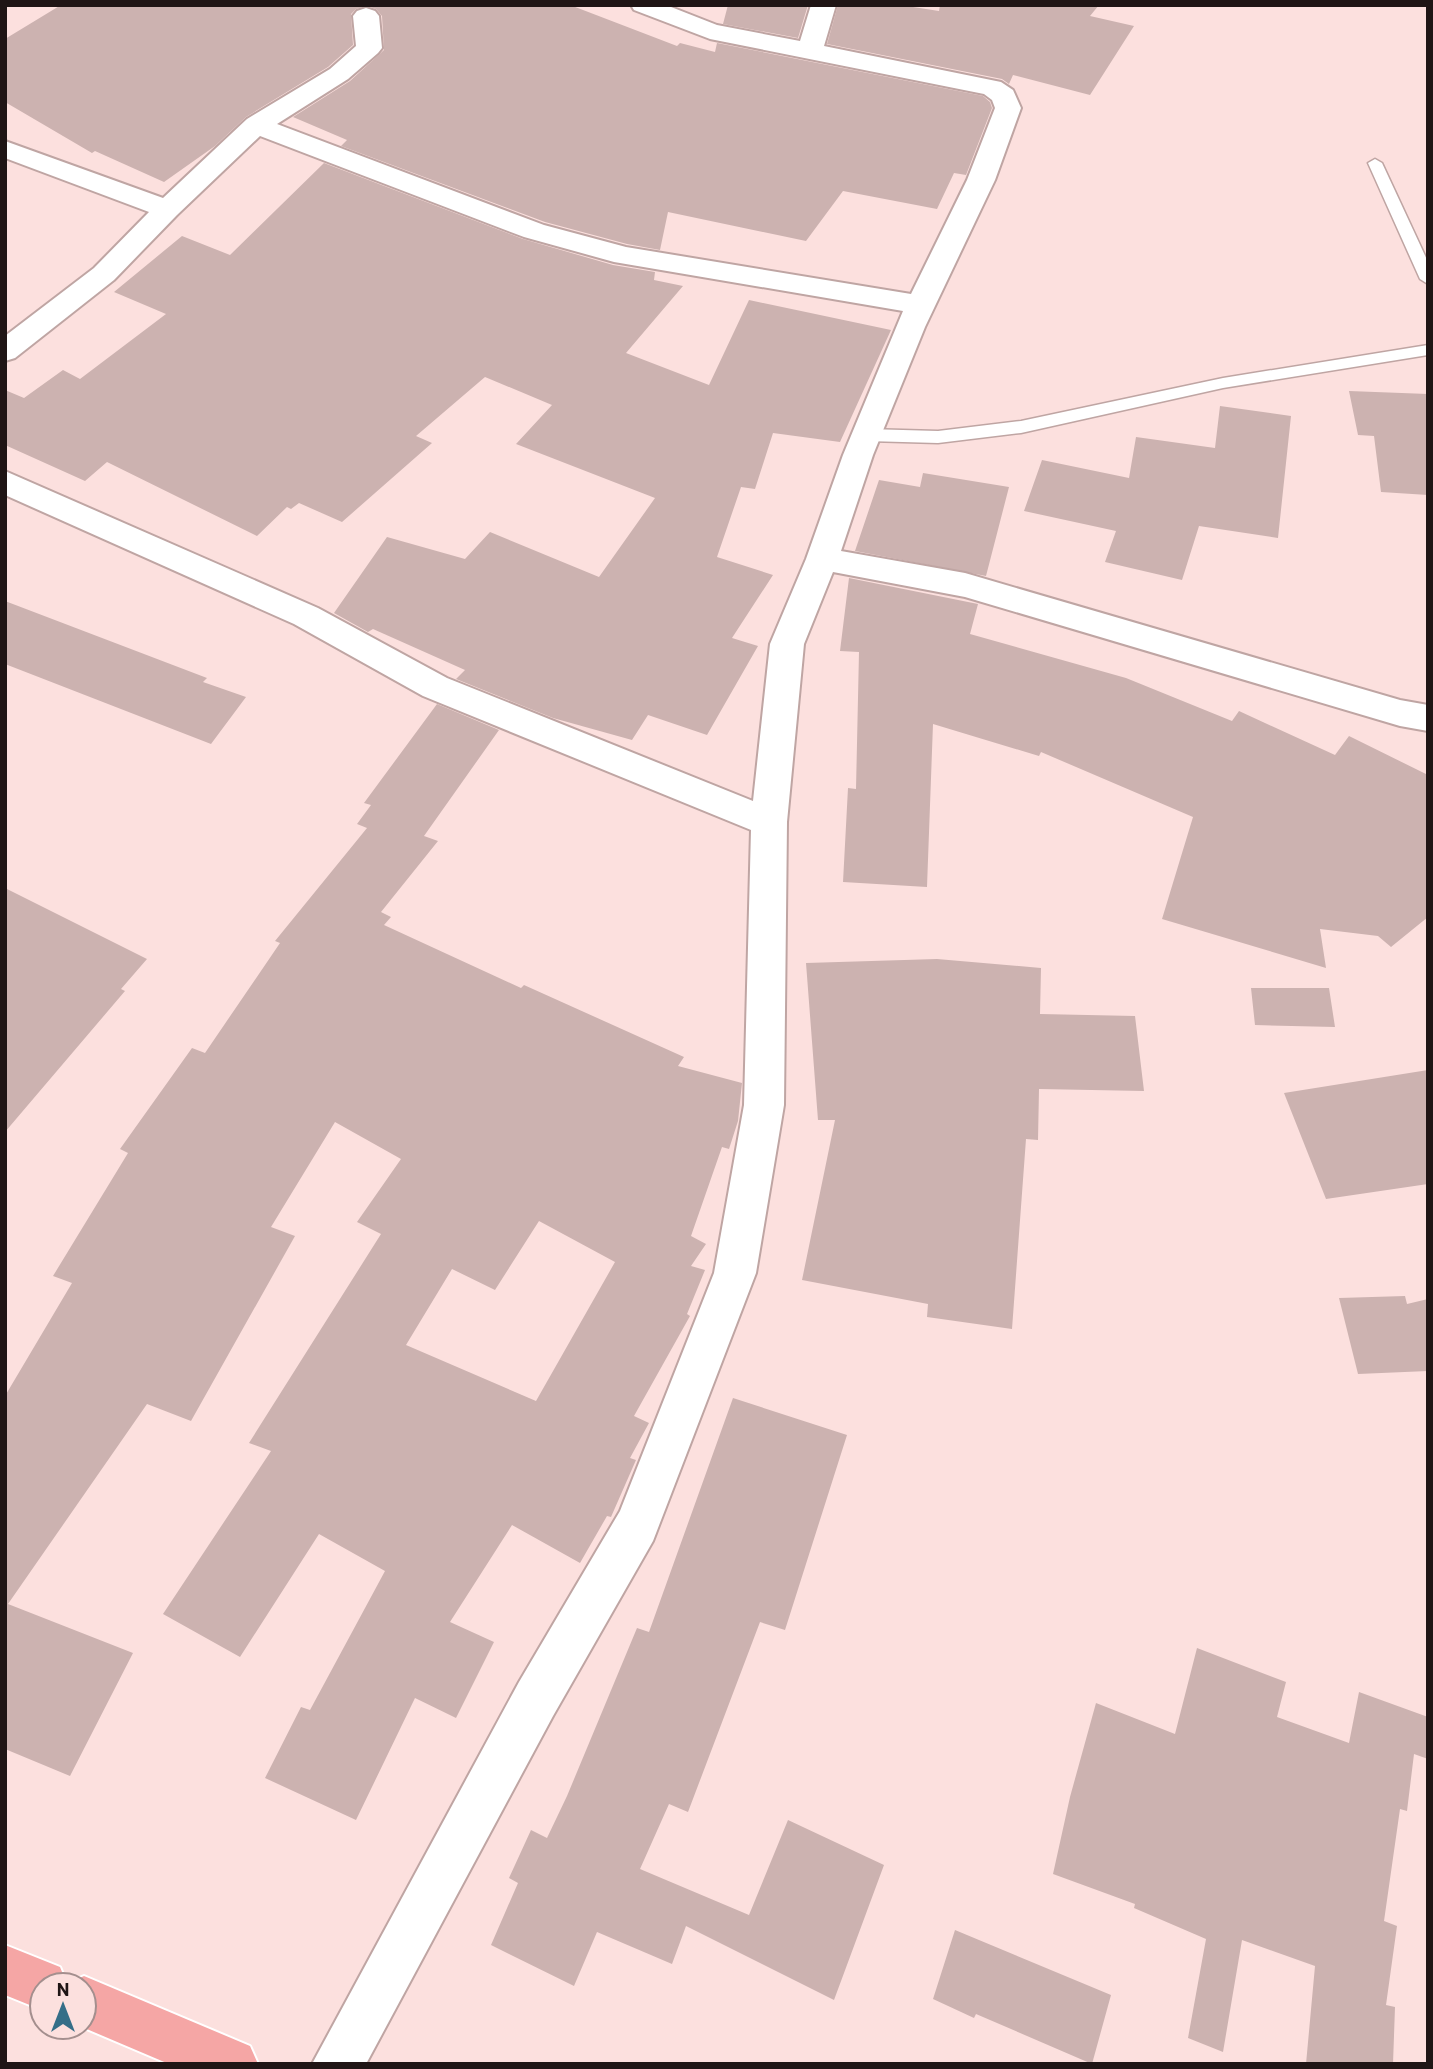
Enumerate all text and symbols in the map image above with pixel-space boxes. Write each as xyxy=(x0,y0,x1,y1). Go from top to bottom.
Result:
north arrow xyxy=(28,1971,98,2041)
text: N xyxy=(57,1977,69,2000)

